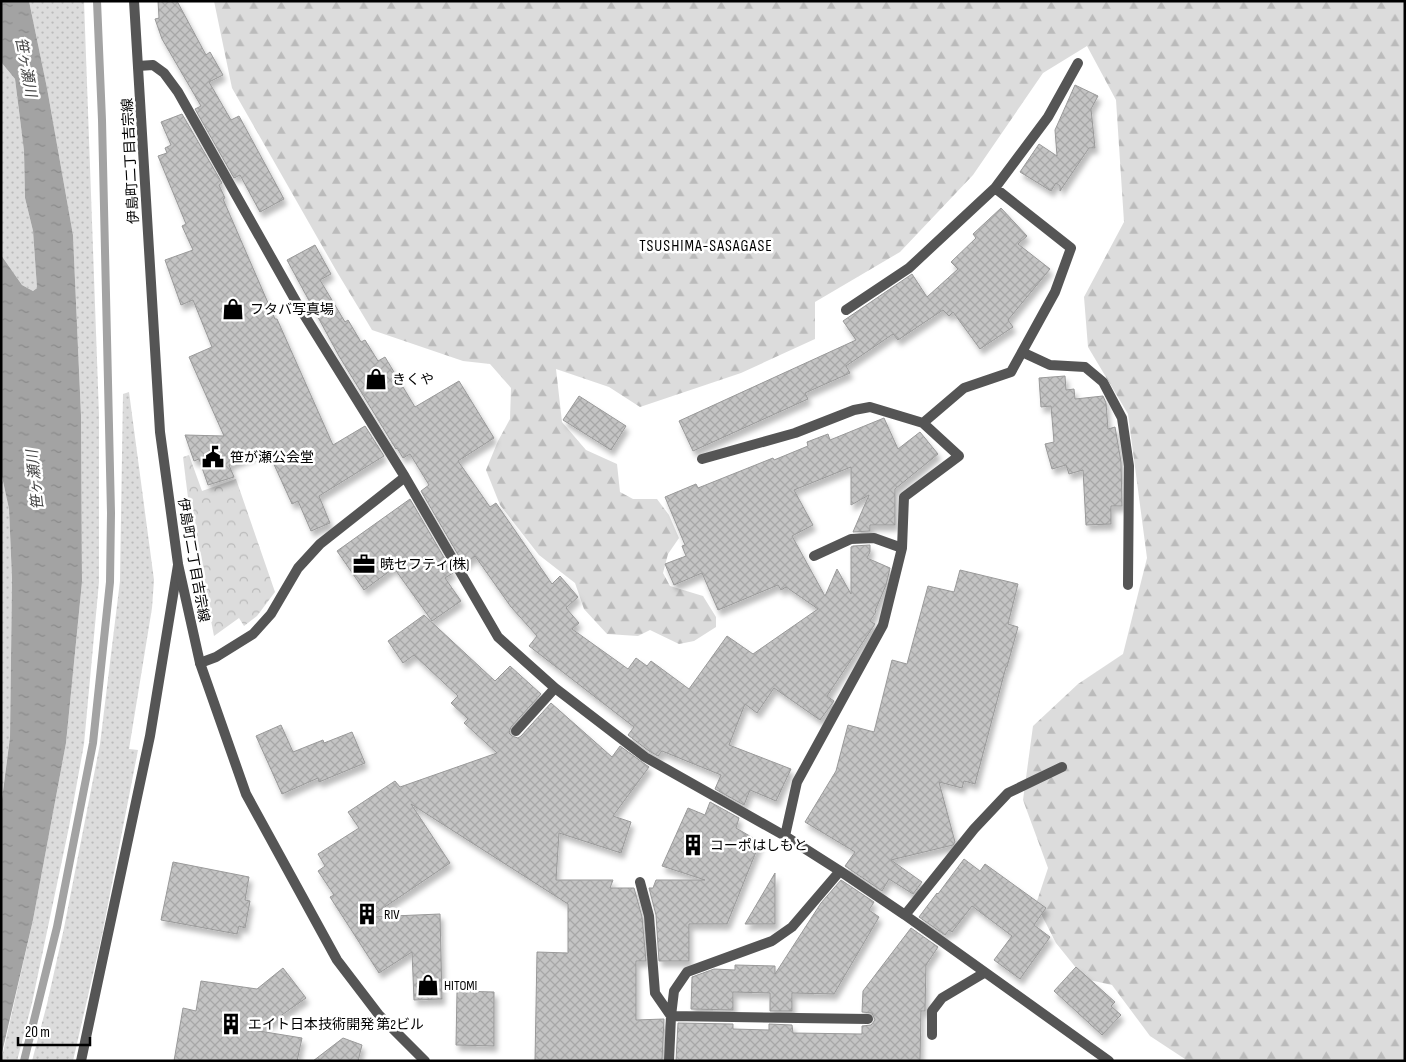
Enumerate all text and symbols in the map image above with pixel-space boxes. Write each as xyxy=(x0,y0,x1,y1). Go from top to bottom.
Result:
water label: 笹ヶ瀬川 xyxy=(11,36,40,100)
street label: 伊島町二丁目吉宗線 xyxy=(119,98,142,224)
district label: TSUSHIMA-SASAGASE xyxy=(639,237,773,256)
shop icon: フタバ写真場 xyxy=(220,296,246,322)
place label: フタバ写真場 xyxy=(250,301,334,318)
shop icon: きくや xyxy=(363,366,389,392)
place label: きくや xyxy=(392,371,434,388)
public building icon: 笹が瀬公会堂 xyxy=(200,444,226,470)
water label: 笹ヶ瀬川 xyxy=(23,447,48,511)
place label: 笹が瀬公会堂 xyxy=(230,449,314,466)
street label: 伊島町二丁目吉宗線 xyxy=(174,497,213,624)
office icon: 暁セフティ(株) xyxy=(351,551,377,577)
place label: 暁セフティ(株) xyxy=(380,556,469,573)
building icon: コーポはしもと xyxy=(680,832,706,858)
place label: コーポはしもと xyxy=(710,837,808,854)
building icon: RIV xyxy=(354,901,380,927)
place label: RIV xyxy=(384,906,400,923)
shop icon: HITOMI xyxy=(415,972,441,998)
place label: HITOMI xyxy=(444,977,477,994)
building icon: エイト日本技術開発 第2ビル xyxy=(218,1011,244,1037)
scale bar xyxy=(18,1014,90,1046)
place label: エイト日本技術開発 第2ビル xyxy=(248,1016,424,1033)
text: 20 m xyxy=(25,1023,50,1042)

